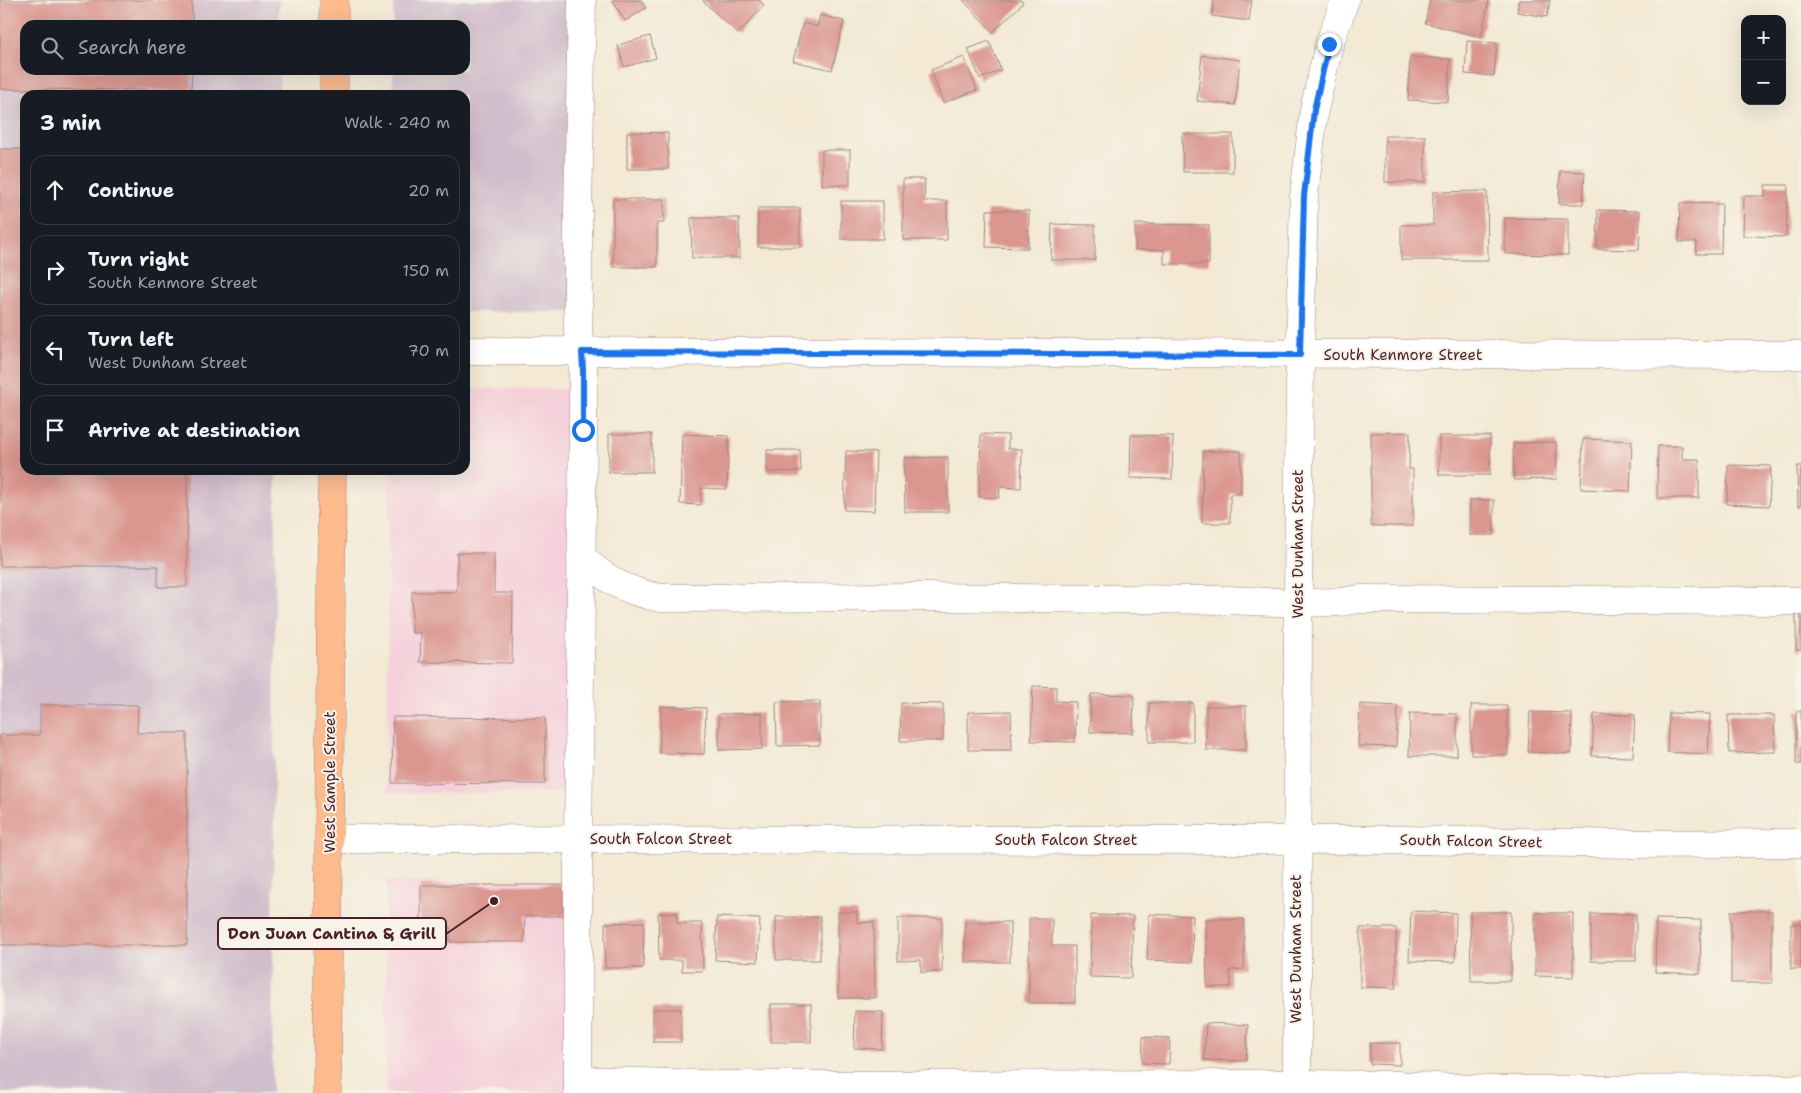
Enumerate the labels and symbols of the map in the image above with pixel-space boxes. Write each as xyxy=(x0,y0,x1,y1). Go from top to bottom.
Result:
route end xyxy=(1318,33,1341,56)
street label: South Kenmore Street xyxy=(1324,345,1483,365)
route start xyxy=(572,419,595,442)
street label: West Dunham Street xyxy=(1288,469,1308,619)
street label: West Sample Street xyxy=(320,711,340,853)
street label: South Falcon Street xyxy=(590,829,732,849)
street label: South Falcon Street xyxy=(995,830,1137,850)
street label: South Falcon Street xyxy=(1400,830,1542,852)
street label: West Dunham Street xyxy=(1286,874,1306,1024)
callout: Don Juan Cantina & Grill xyxy=(218,918,446,949)
text: Don Juan Cantina & Grill xyxy=(228,923,437,944)

